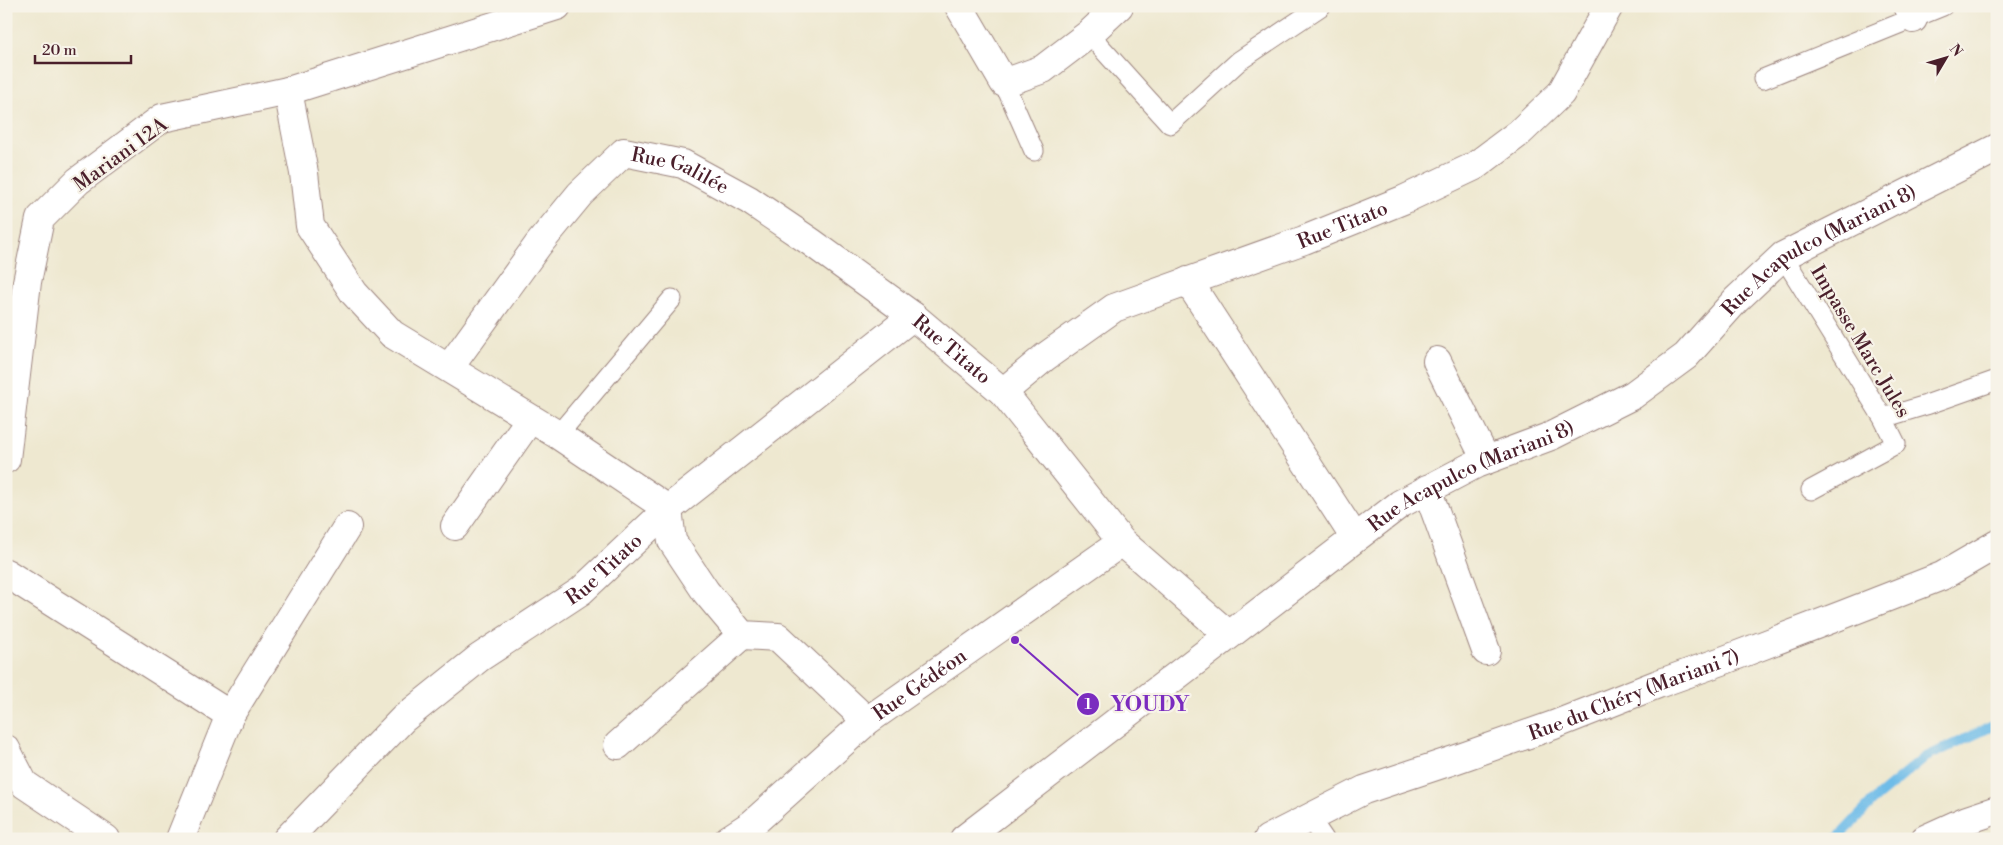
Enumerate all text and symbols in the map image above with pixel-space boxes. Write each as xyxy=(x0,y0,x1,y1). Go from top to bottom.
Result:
scale bar xyxy=(35,32,131,64)
north arrow xyxy=(1920,32,1970,82)
text: 20 m xyxy=(42,41,77,60)
text: N xyxy=(1945,41,1966,61)
street label: Mariani 12A xyxy=(69,112,174,198)
street label: Rue Galilée xyxy=(629,143,733,201)
street label: Rue Acapulco (Mariani 8) xyxy=(1717,180,1921,322)
street label: Rue Titato xyxy=(1294,196,1392,255)
street label: Impasse Marc Jules xyxy=(1804,261,1915,423)
street label: Rue Titato xyxy=(907,310,996,390)
street label: Rue Acapulco (Mariani 8) xyxy=(1363,415,1579,538)
street label: Rue Titato xyxy=(562,529,648,612)
street label: Rue Gédéon xyxy=(869,644,972,727)
street label: Rue du Chéry (Mariani 7) xyxy=(1525,644,1743,747)
callout: YOUDY xyxy=(1076,686,1200,722)
text: YOUDY xyxy=(1110,692,1190,718)
text: 1 xyxy=(1084,695,1092,714)

